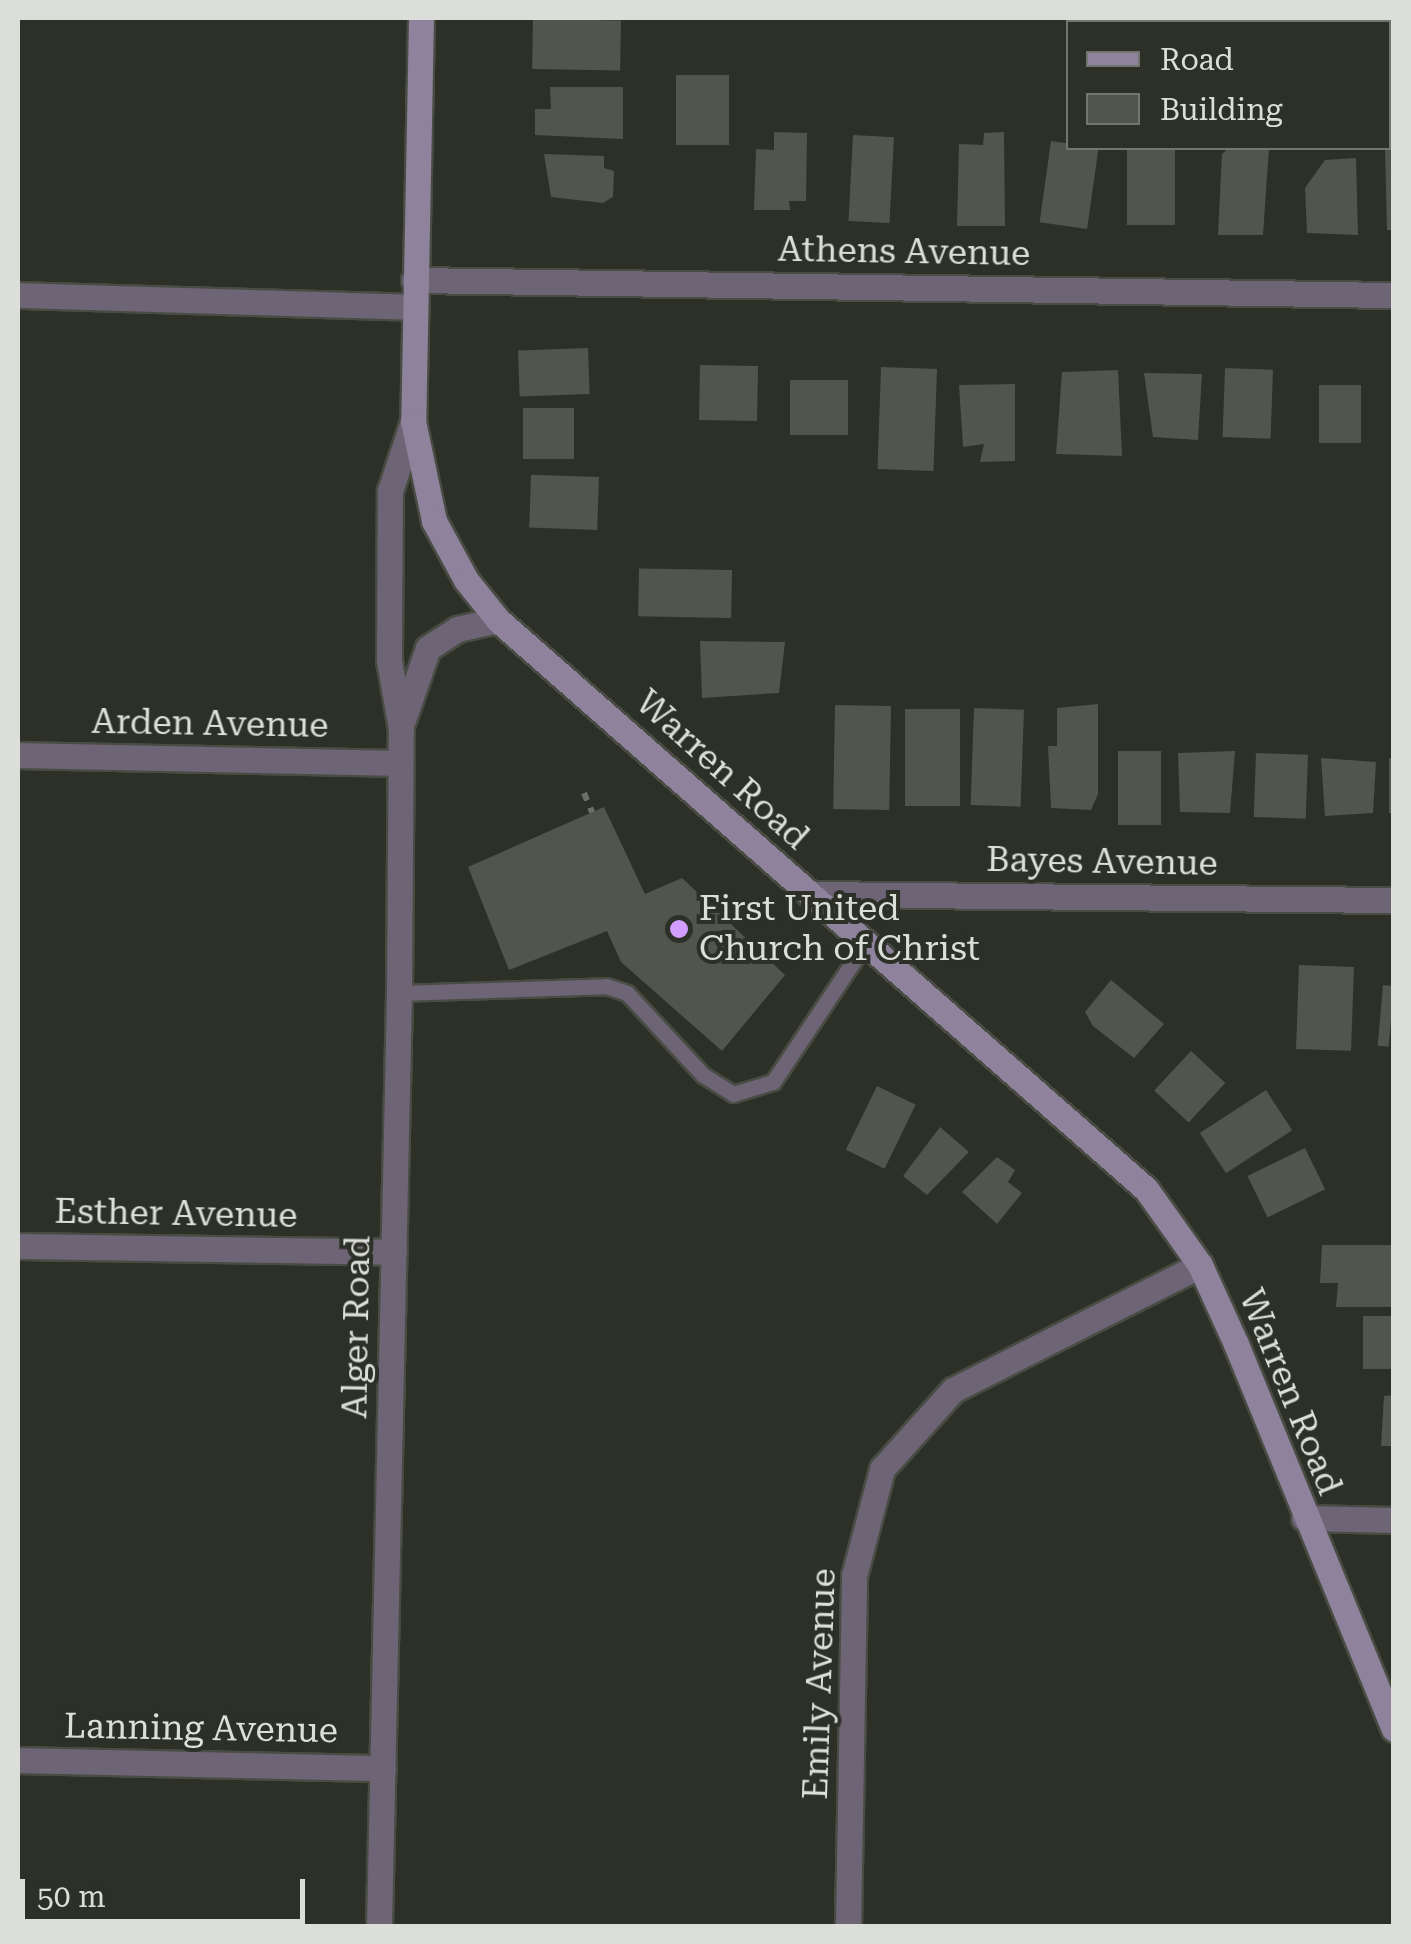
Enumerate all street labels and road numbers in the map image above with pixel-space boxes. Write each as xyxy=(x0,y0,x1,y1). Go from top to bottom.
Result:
street label: Athens Avenue xyxy=(777,229,1031,275)
street label: Warren Road xyxy=(627,681,817,859)
street label: Arden Avenue xyxy=(91,701,329,747)
street label: Bayes Avenue xyxy=(986,839,1218,885)
street label: Esther Avenue xyxy=(54,1191,298,1237)
street label: Alger Road xyxy=(334,1235,380,1419)
street label: Warren Road xyxy=(1230,1283,1350,1501)
street label: Emily Avenue xyxy=(795,1568,845,1800)
street label: Lanning Avenue xyxy=(64,1706,338,1752)

